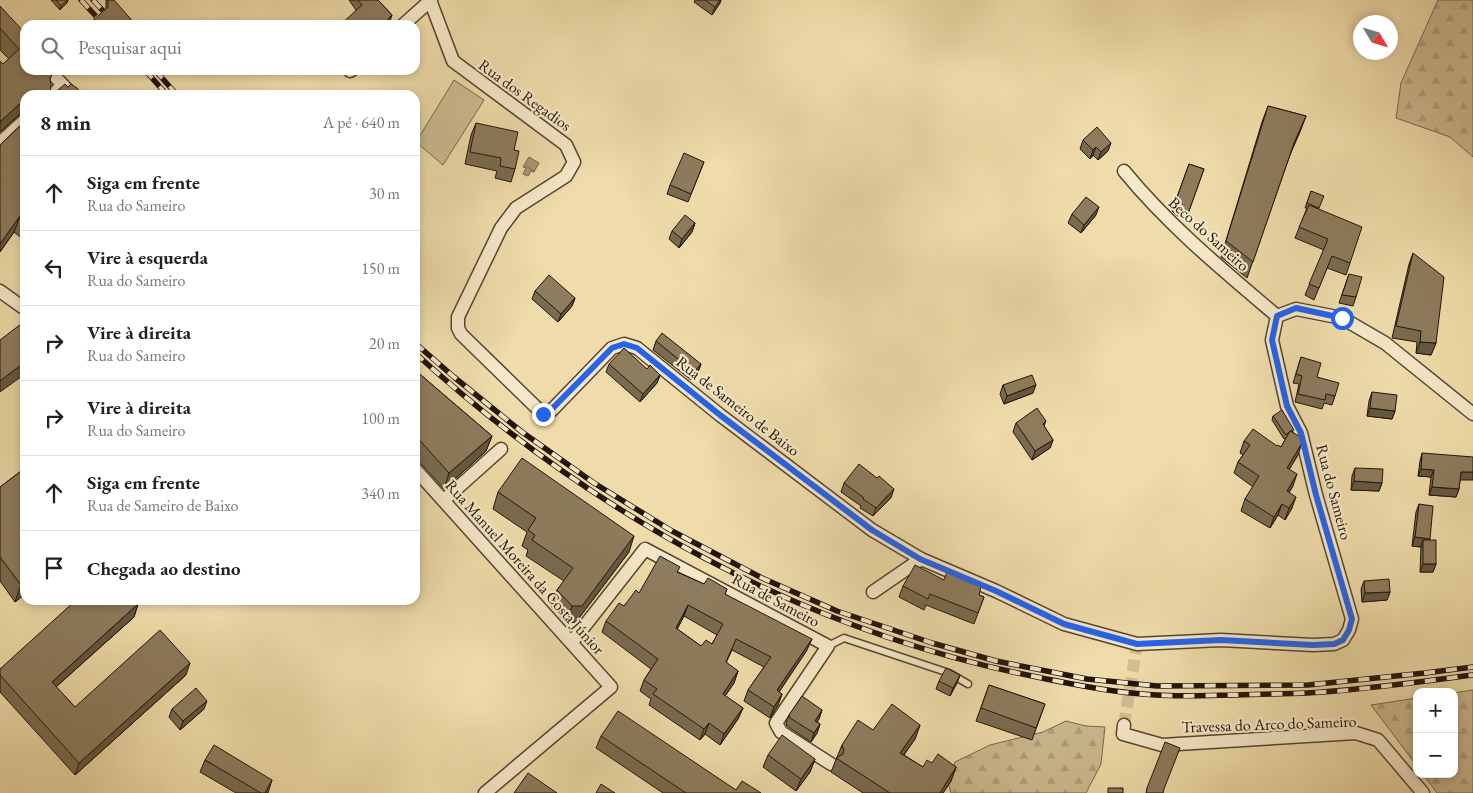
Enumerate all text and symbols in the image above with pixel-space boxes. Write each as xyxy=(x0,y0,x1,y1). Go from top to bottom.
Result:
north arrow xyxy=(1353,15,1398,60)
search box xyxy=(20,20,420,75)
icon: search xyxy=(38,34,66,62)
text: Pesquisar aqui xyxy=(78,35,182,60)
street label: Rua dos Regadios xyxy=(474,54,576,136)
text: 8 min xyxy=(40,109,91,136)
text: A pé · 640 m xyxy=(323,112,400,133)
text: Siga em frente xyxy=(87,170,200,195)
icon: ahead xyxy=(40,179,68,207)
text: 30 m xyxy=(369,183,400,204)
street label: Beco do Sameiro xyxy=(1164,192,1254,276)
text: Rua do Sameiro xyxy=(87,195,185,216)
text: Vire à esquerda xyxy=(87,245,208,270)
icon: left xyxy=(40,254,68,282)
text: 150 m xyxy=(361,258,400,279)
text: Rua do Sameiro xyxy=(87,270,185,291)
route start xyxy=(1331,307,1354,330)
text: Vire à direita xyxy=(87,320,191,345)
icon: right xyxy=(40,329,68,357)
text: 20 m xyxy=(369,333,400,354)
text: Rua do Sameiro xyxy=(87,345,185,366)
street label: Rua de Sameiro de Baixo xyxy=(672,351,804,461)
text: Vire à direita xyxy=(87,395,191,420)
route end xyxy=(532,403,555,426)
icon: right xyxy=(40,404,68,432)
text: 100 m xyxy=(361,408,400,429)
text: Rua do Sameiro xyxy=(87,420,185,441)
street label: Rua do Sameiro xyxy=(1311,442,1357,542)
text: Siga em frente xyxy=(87,470,200,495)
street label: Rua Manuel Moreira da Costa Júnior xyxy=(441,475,610,660)
icon: ahead xyxy=(40,479,68,507)
text: 340 m xyxy=(361,483,400,504)
text: Rua de Sameiro de Baixo xyxy=(87,495,239,516)
icon: arrive xyxy=(40,554,68,582)
text: Chegada ao destino xyxy=(87,556,241,581)
street label: Rua de Sameiro xyxy=(728,568,824,632)
map controls xyxy=(1413,688,1458,778)
button: + xyxy=(1413,688,1458,733)
street label: Travessa do Arco do Sameiro xyxy=(1181,710,1357,738)
button: − xyxy=(1413,733,1458,778)

